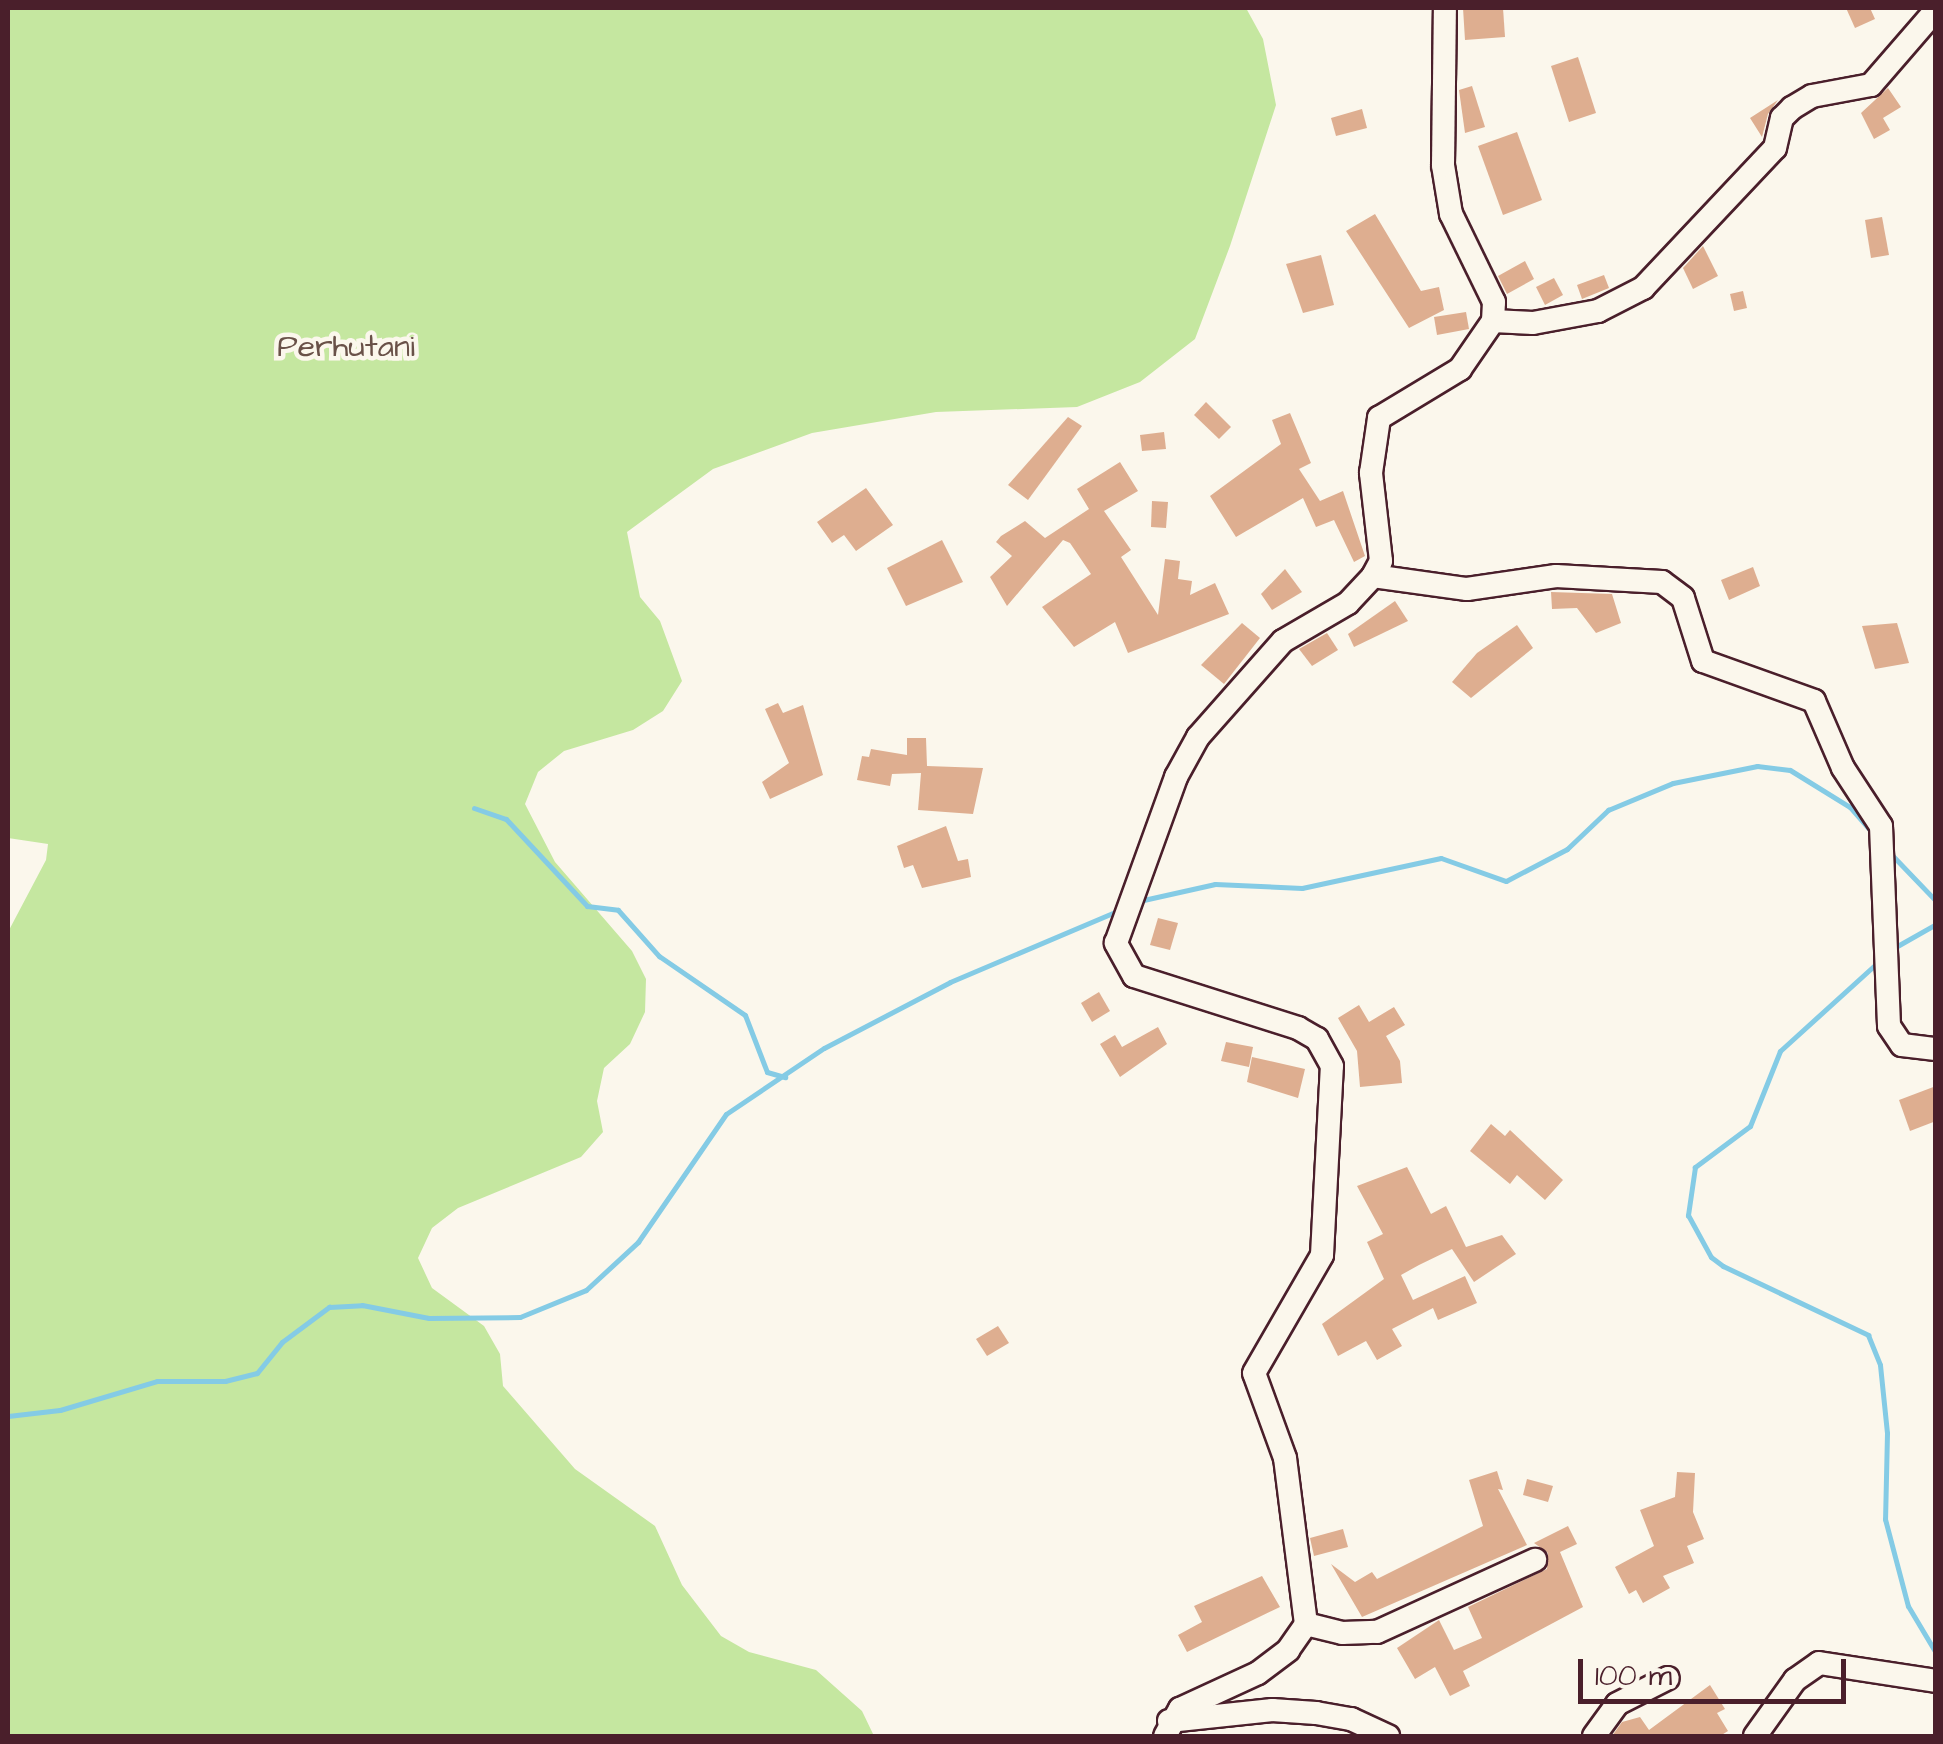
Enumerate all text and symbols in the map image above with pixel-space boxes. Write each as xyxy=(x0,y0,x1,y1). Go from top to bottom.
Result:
park label: Perhutani xyxy=(277,328,415,366)
scale bar xyxy=(1583,1639,1850,1701)
text: 100 m xyxy=(1595,1655,1672,1697)

